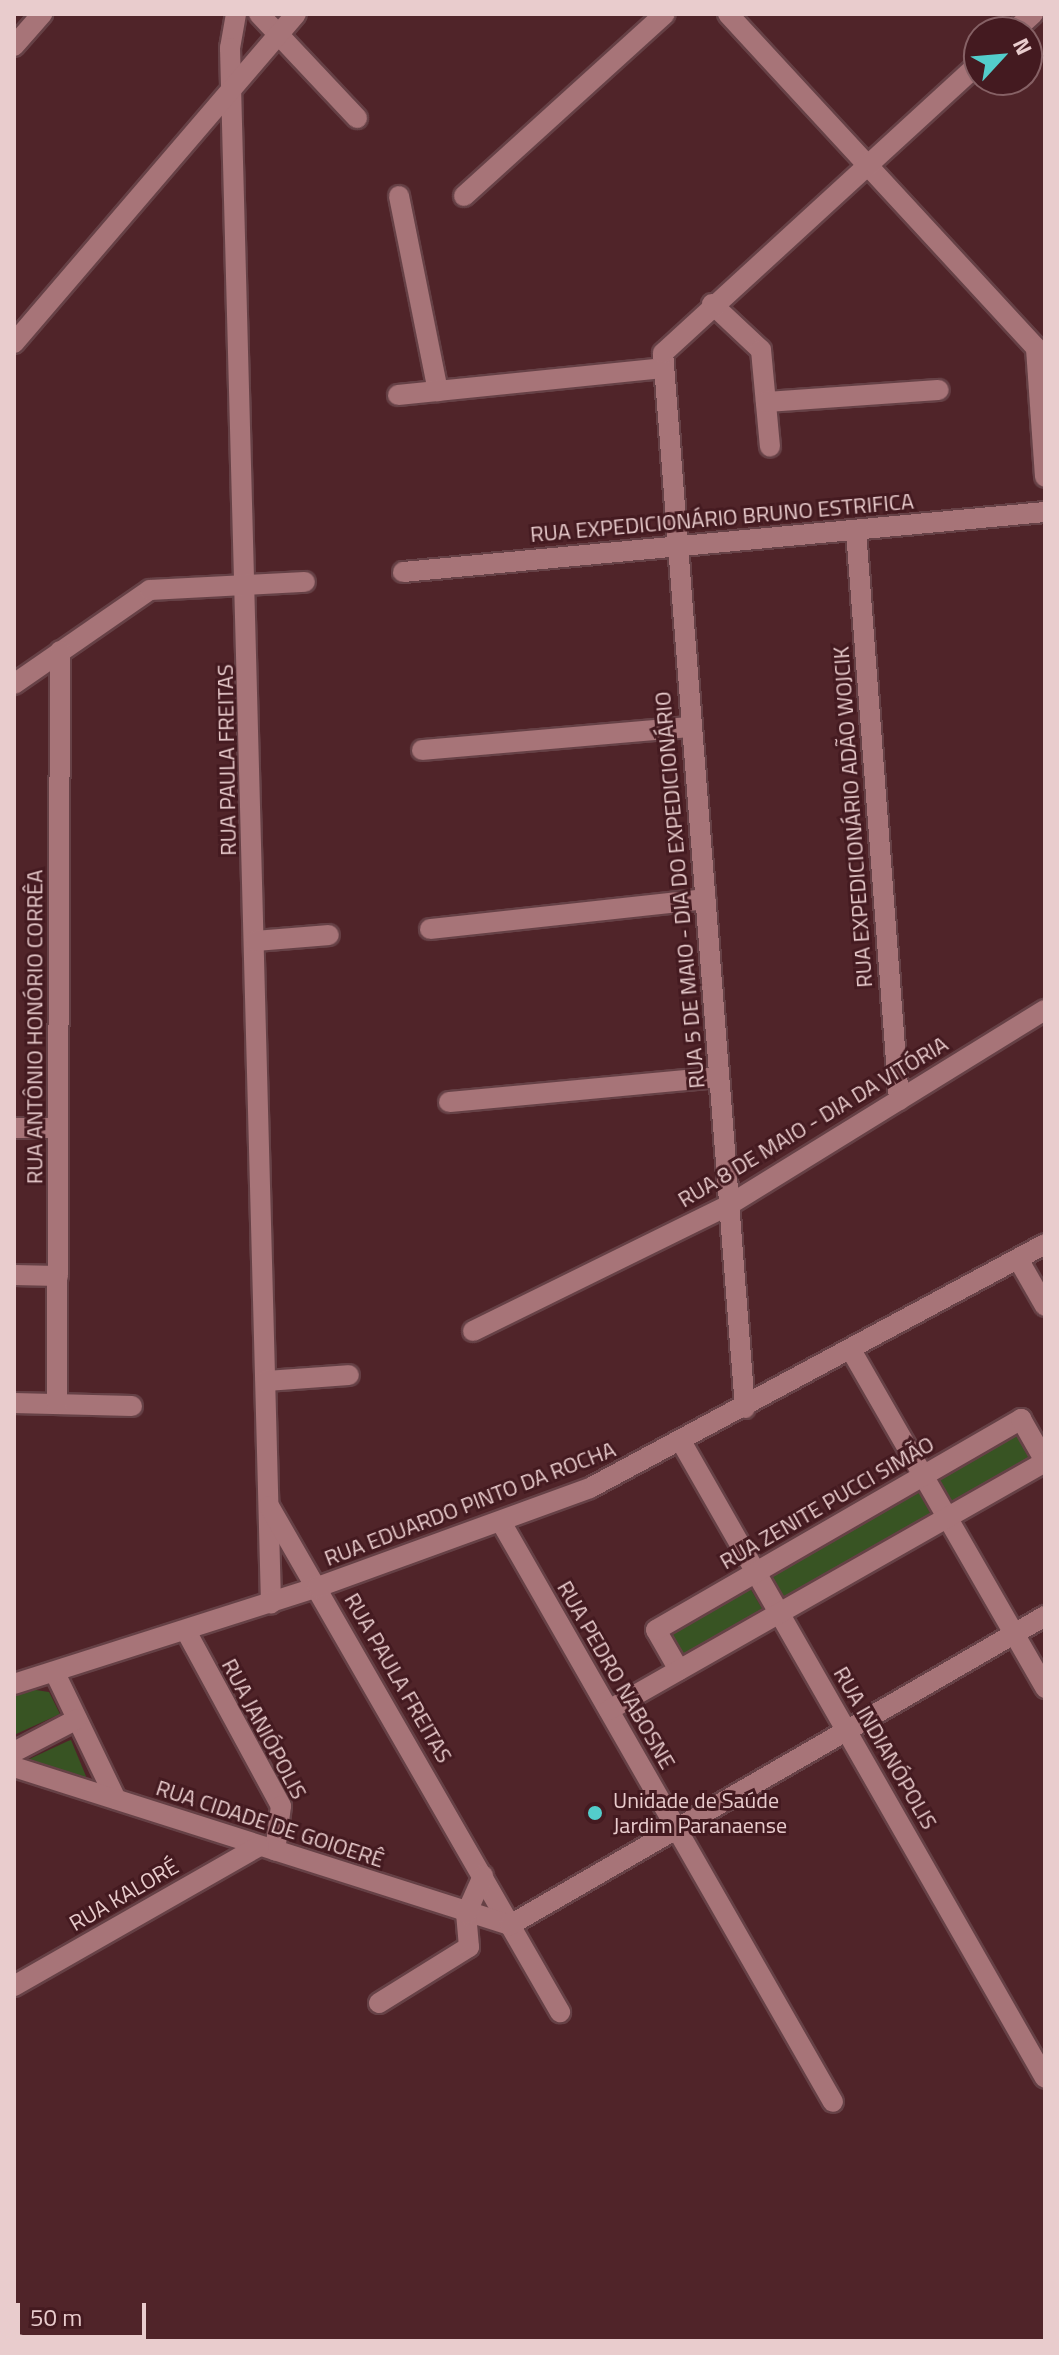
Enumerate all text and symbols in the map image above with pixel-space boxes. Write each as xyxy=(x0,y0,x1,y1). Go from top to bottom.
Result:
north arrow xyxy=(963,16,1043,96)
text: N xyxy=(1004,32,1041,61)
street label: RUA EXPEDICIONÁRIO BRUNO ESTRIFICA xyxy=(529,488,915,548)
street label: RUA EXPEDICIONÁRIO ADÃO WOJCIK xyxy=(828,645,878,989)
street label: RUA PAULA FREITAS xyxy=(212,664,242,856)
street label: RUA 5 DE MAIO - DIA DO EXPEDICIONÁRIO xyxy=(649,690,711,1090)
street label: RUA ANTÔNIO HONÓRIO CORRÊA xyxy=(22,870,48,1184)
street label: RUA 8 DE MAIO - DIA DA VITÓRIA xyxy=(673,1031,953,1213)
street label: RUA ZENITE PUCCI SIMÃO xyxy=(715,1431,939,1575)
street label: RUA EDUARDO PINTO DA ROCHA xyxy=(321,1436,619,1572)
street label: RUA PEDRO NABOSNE xyxy=(551,1576,681,1774)
street label: RUA PAULA FREITAS xyxy=(339,1588,457,1768)
street label: RUA JANIÓPOLIS xyxy=(216,1654,312,1804)
street label: RUA INDIANÓPOLIS xyxy=(828,1662,942,1834)
street label: RUA CIDADE DE GOIOERÊ xyxy=(153,1775,387,1873)
place label: Unidade de Saúde Jardim Paranaense xyxy=(613,1787,787,1838)
marker: Unidade de Saúde Jardim Paranaense xyxy=(584,1802,606,1824)
street label: RUA KALORÉ xyxy=(65,1853,183,1937)
scale bar xyxy=(20,2287,150,2337)
text: 50 m xyxy=(30,2299,82,2335)

